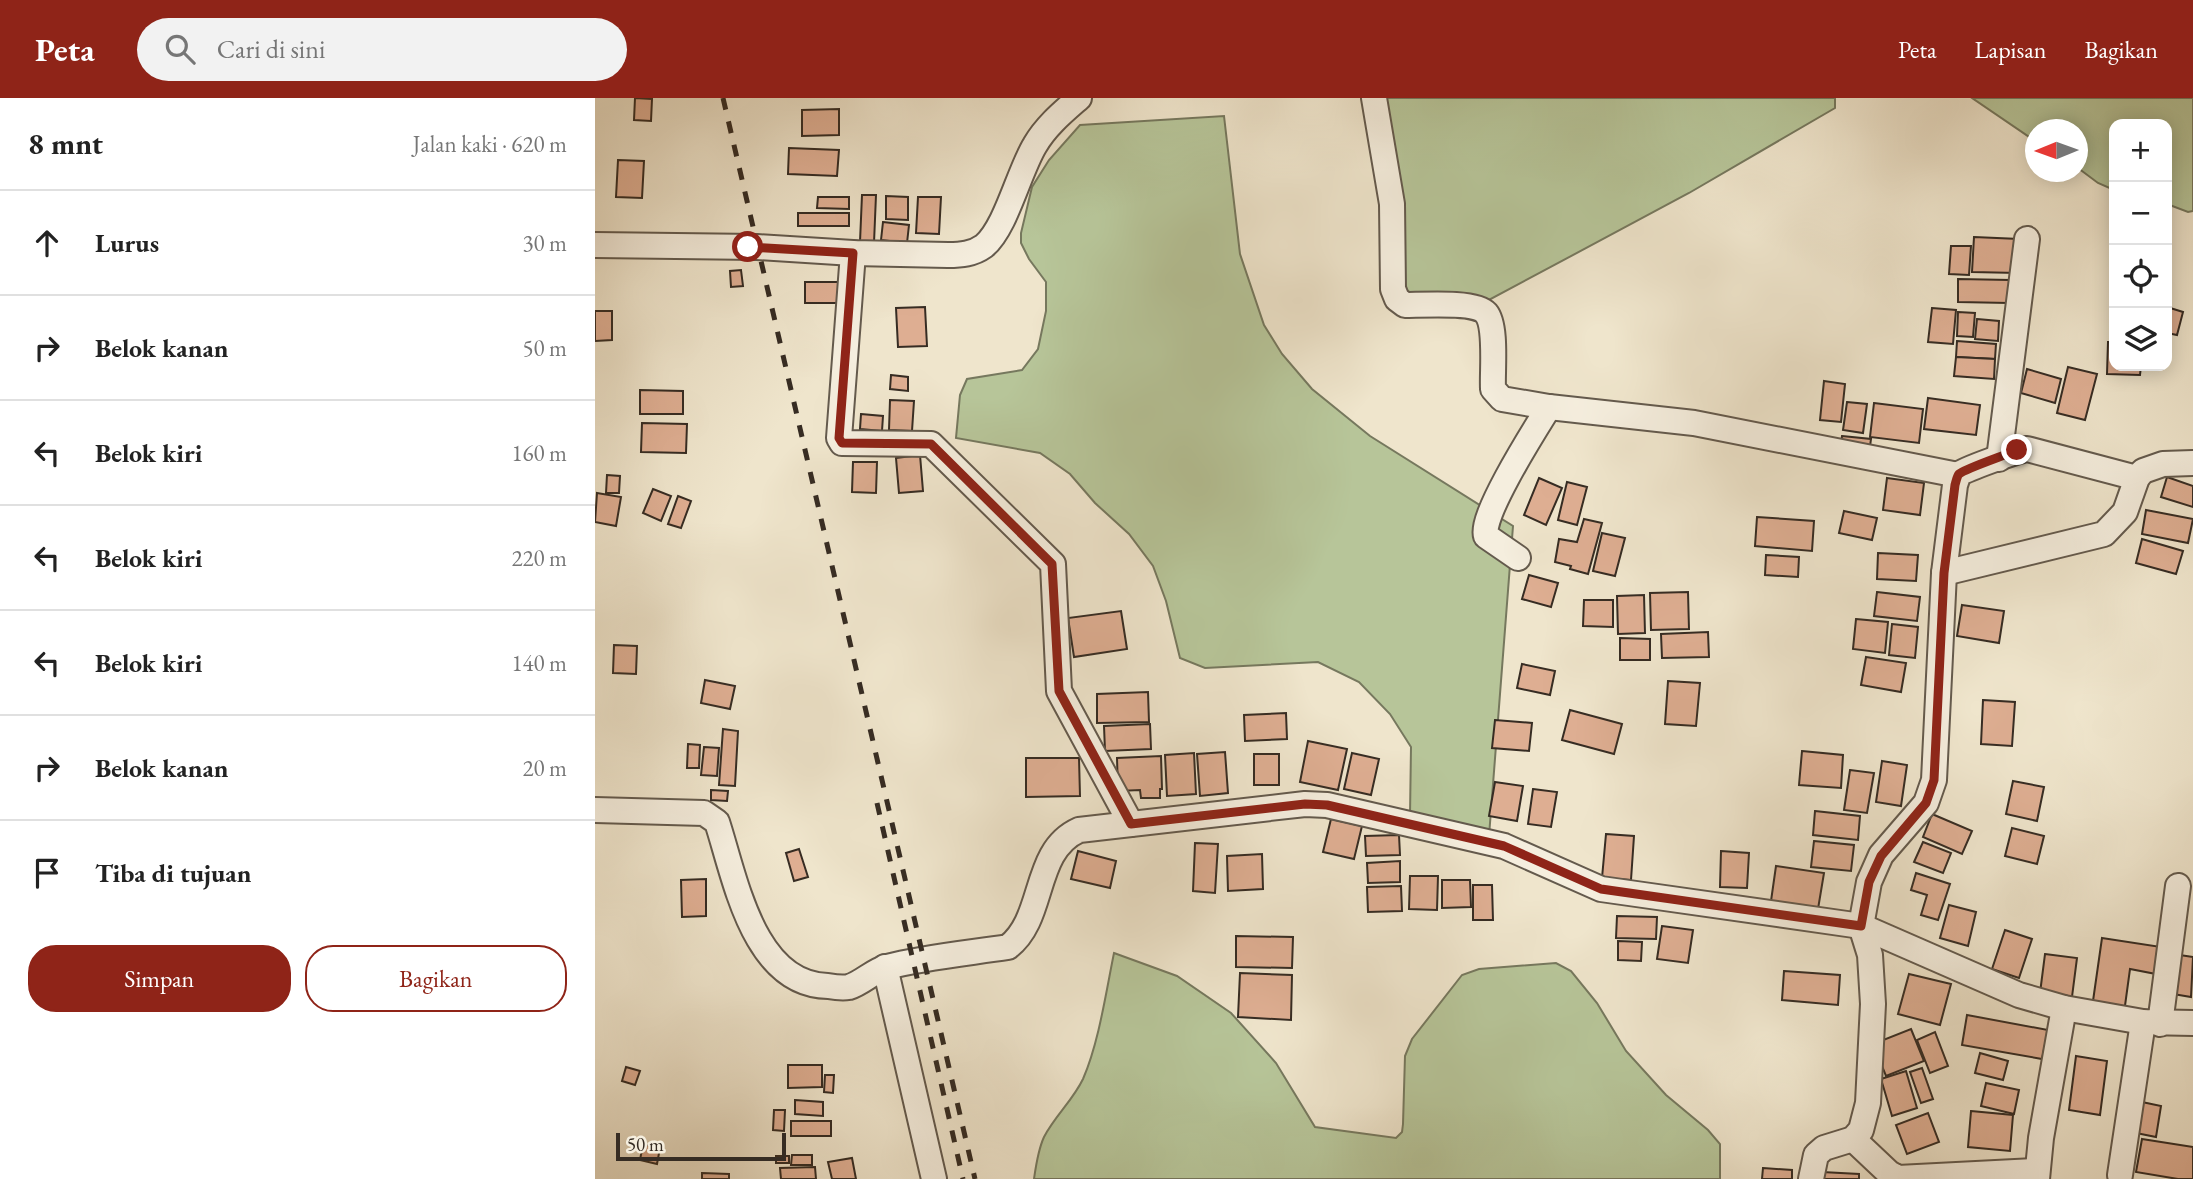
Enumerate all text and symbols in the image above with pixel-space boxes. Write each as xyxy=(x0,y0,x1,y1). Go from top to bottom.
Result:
search box xyxy=(137,18,627,81)
text: Peta xyxy=(35,28,95,71)
icon: search xyxy=(161,30,199,68)
text: Cari di sini xyxy=(217,32,325,66)
text: Peta xyxy=(1898,34,1937,65)
text: Lapisan xyxy=(1975,34,2047,65)
text: Bagikan xyxy=(2085,34,2158,65)
north arrow xyxy=(2025,119,2088,182)
map controls xyxy=(2109,119,2172,371)
button: + xyxy=(2109,119,2172,182)
text: 8 mnt xyxy=(28,124,103,163)
text: Jalan kaki · 620 m xyxy=(413,129,567,159)
button: − xyxy=(2109,182,2172,245)
icon: ahead xyxy=(28,224,66,262)
text: Lurus xyxy=(95,226,159,260)
text: 30 m xyxy=(522,228,567,258)
route start xyxy=(732,231,763,262)
button: locate xyxy=(2109,245,2172,308)
button: layers xyxy=(2109,308,2172,371)
icon: right xyxy=(28,329,66,367)
text: Belok kanan xyxy=(95,331,229,365)
text: 50 m xyxy=(522,333,567,363)
icon: left xyxy=(28,434,66,472)
route end xyxy=(2001,434,2032,465)
text: Belok kiri xyxy=(95,436,202,470)
text: 160 m xyxy=(511,438,567,468)
icon: left xyxy=(28,539,66,577)
text: Belok kiri xyxy=(95,541,202,575)
text: 220 m xyxy=(511,543,567,573)
icon: left xyxy=(28,644,66,682)
text: Belok kiri xyxy=(95,646,202,680)
text: 140 m xyxy=(511,648,567,678)
icon: right xyxy=(28,749,66,787)
text: Belok kanan xyxy=(95,751,229,785)
text: 20 m xyxy=(522,753,567,783)
icon: arrive xyxy=(28,854,66,892)
text: Tiba di tujuan xyxy=(95,856,251,890)
button: Simpan xyxy=(28,945,291,1012)
button: Bagikan xyxy=(305,945,567,1012)
scale bar xyxy=(616,1130,786,1162)
text: 50 m xyxy=(627,1132,664,1157)

